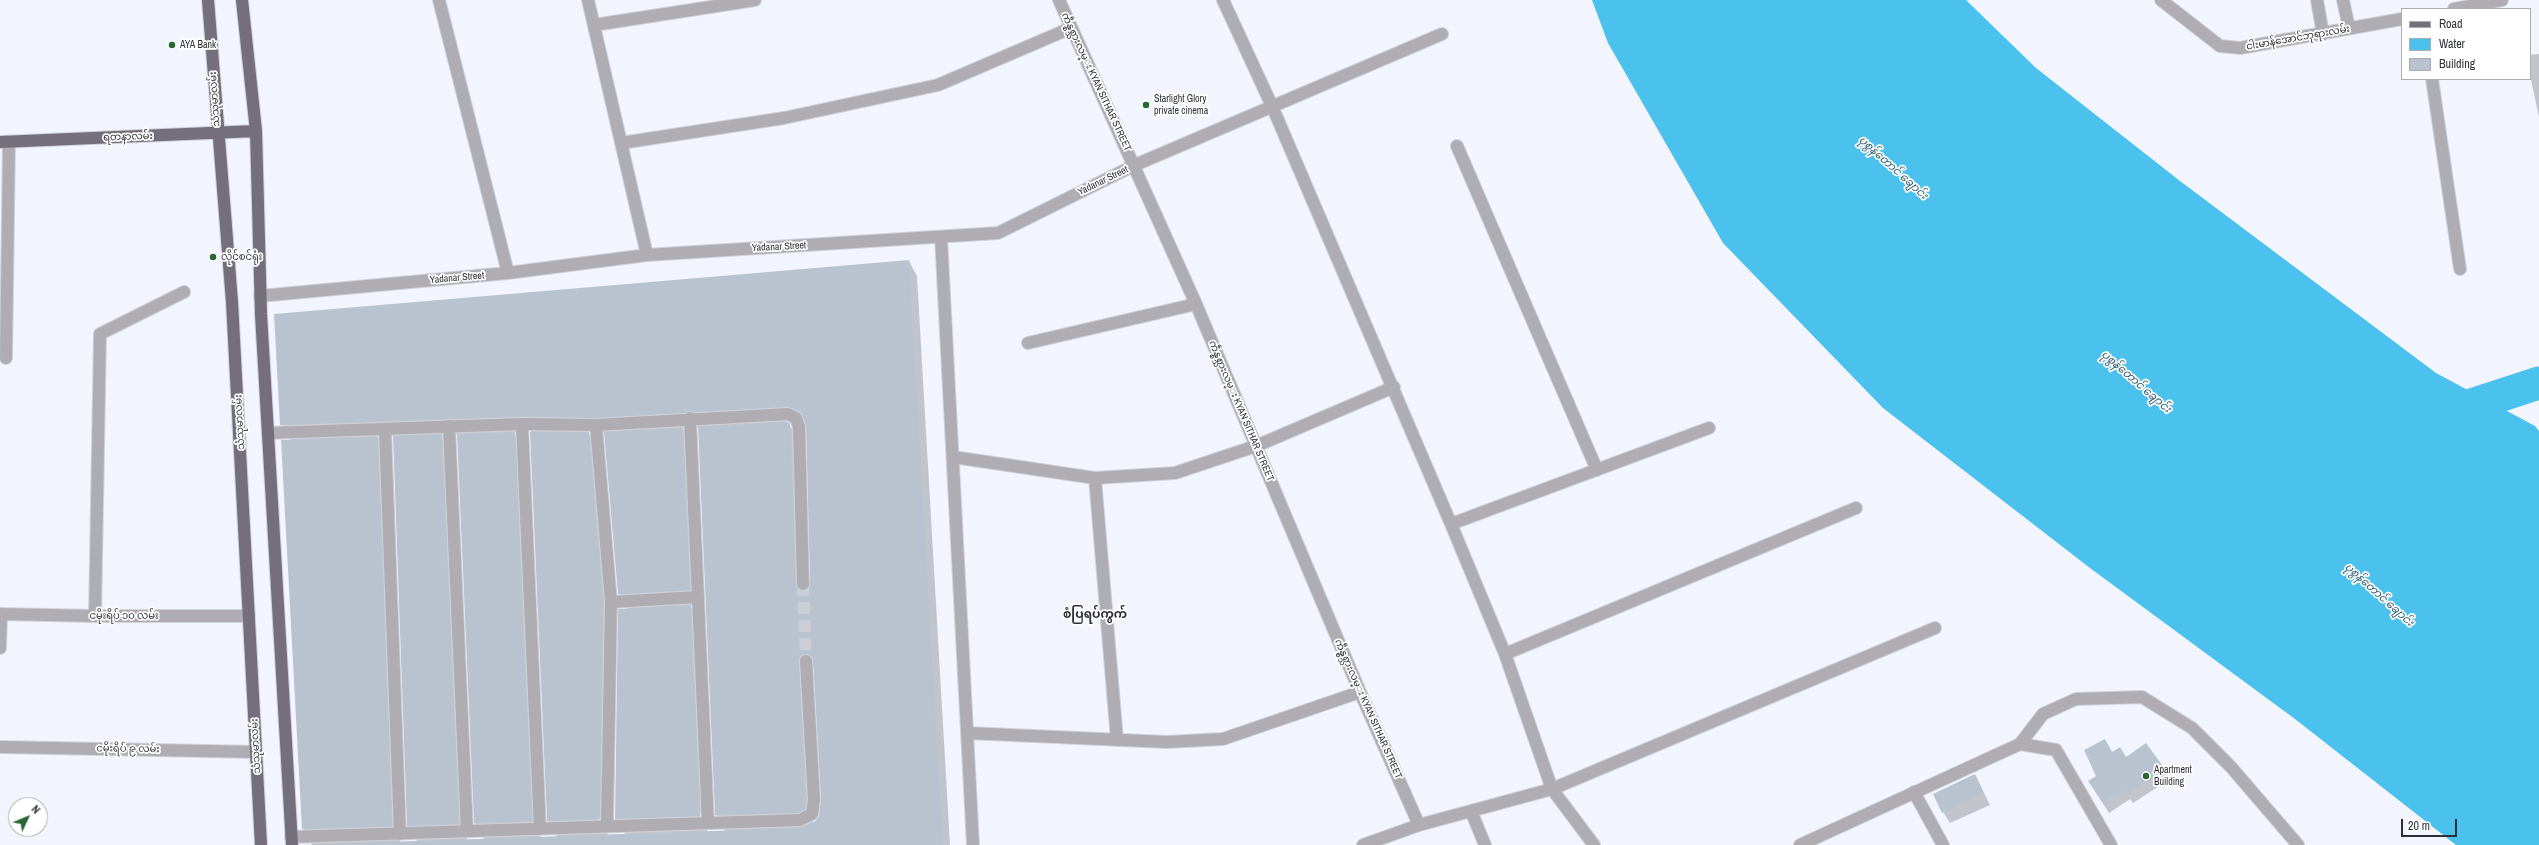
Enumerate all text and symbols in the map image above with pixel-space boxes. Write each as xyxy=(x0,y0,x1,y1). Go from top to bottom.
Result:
legend xyxy=(2401,8,2531,80)
street label: ကဵန္စစ္သားလမ္း KYAN SITHAR STREET xyxy=(1059,11,1133,153)
text: Road xyxy=(2439,16,2463,32)
street label: ငါးမာန်အောင်ဘုရားလမ်း xyxy=(2245,23,2351,53)
text: Water xyxy=(2439,36,2465,52)
place label: AYA Bank xyxy=(180,39,216,51)
marker: AYA Bank xyxy=(167,40,177,50)
text: Building xyxy=(2439,56,2475,72)
street label: သံသုမာလမ်း xyxy=(207,71,223,127)
place label: Starlight Glory private cinema xyxy=(1154,93,1208,116)
marker: Starlight Glory private cinema xyxy=(1141,100,1151,110)
street label: ရတနာလမ်း xyxy=(103,130,153,144)
water label: ပုစွန်တောင် ချောင်း xyxy=(1856,134,1930,202)
street label: Yadanar Street xyxy=(1076,164,1130,198)
street label: Yadanar Street xyxy=(751,240,807,254)
place label: လိုင်စင်ရုံး xyxy=(221,251,262,263)
marker: လိုင်စင်ရုံး xyxy=(208,252,218,262)
street label: Yadanar Street xyxy=(429,270,485,286)
street label: ကဵန္စစ္သားလမ္း KYAN SITHAR STREET xyxy=(1206,339,1276,483)
water label: ပုစွန်တောင် ချောင်း xyxy=(2098,348,2174,416)
street label: သံသုမာလမ်း xyxy=(233,394,247,450)
water label: ပုစွန်တောင် ချောင်း xyxy=(2342,561,2416,629)
district label: စံပြရပ်ကွက် xyxy=(1063,608,1127,622)
street label: ငမိုးရိပ် ၁၀ လမ်း xyxy=(89,610,159,622)
street label: ကဵန္စစ္သားလမ္း KYAN SITHAR STREET xyxy=(1332,637,1404,781)
street label: သံသုမာလမ်း xyxy=(249,718,263,774)
street label: ငမိုးရိပ် ၉ လမ်း xyxy=(96,742,160,756)
place label: Apartment Building xyxy=(2154,764,2192,788)
marker: Apartment Building xyxy=(2141,771,2151,781)
north arrow xyxy=(8,797,48,837)
text: N xyxy=(29,802,43,817)
scale bar xyxy=(2403,811,2459,837)
text: 20 m xyxy=(2408,818,2430,834)

